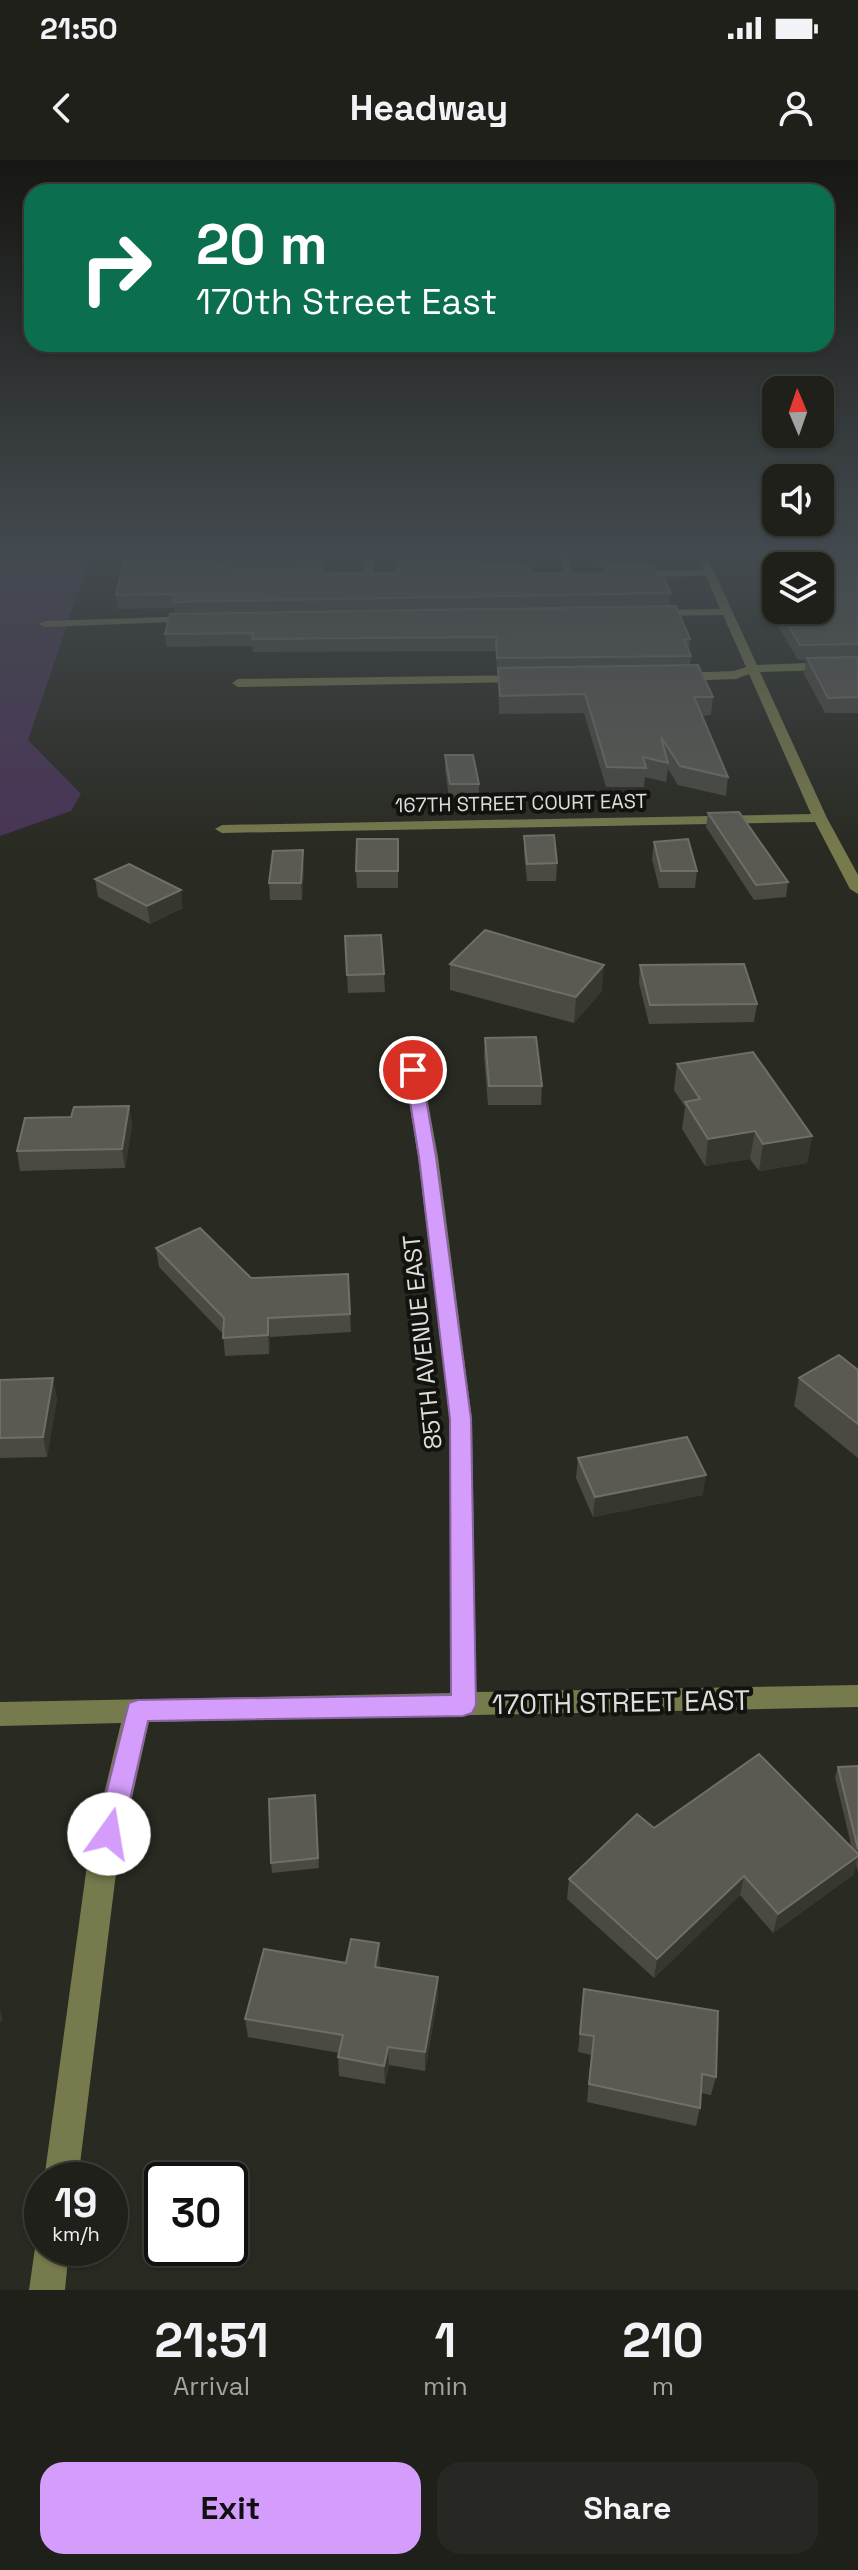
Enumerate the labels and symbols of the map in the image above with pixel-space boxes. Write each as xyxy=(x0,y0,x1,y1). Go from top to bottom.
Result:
north arrow xyxy=(762,376,834,448)
street label: 167TH STREET COURT EAST xyxy=(395,788,647,818)
pin xyxy=(379,1036,447,1104)
street label: 85TH AVENUE EAST xyxy=(395,1233,449,1451)
street label: 170TH STREET EAST xyxy=(492,1682,750,1722)
position arrow xyxy=(67,1792,151,1876)
speed limit sign: 30 xyxy=(144,2162,248,2266)

